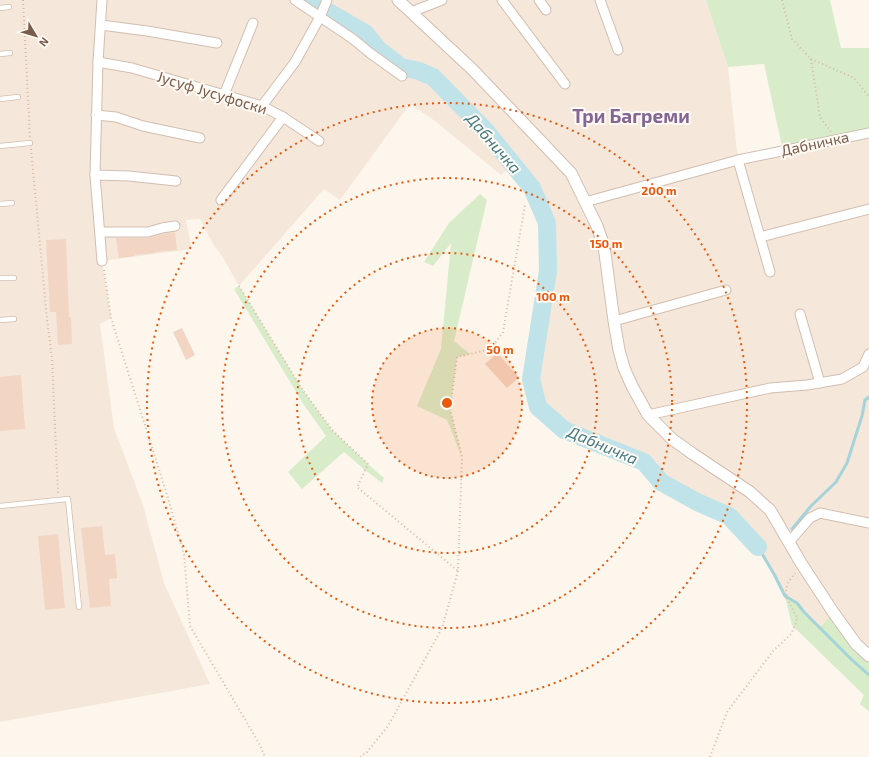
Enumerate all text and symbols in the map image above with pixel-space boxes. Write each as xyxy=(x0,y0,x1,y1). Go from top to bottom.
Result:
north arrow xyxy=(16,16,56,56)
text: N xyxy=(37,35,52,50)
street label: Јусуф Јусуфоски xyxy=(155,67,270,118)
district label: Три Багреми xyxy=(572,104,690,127)
water label: Дабничка xyxy=(462,108,526,177)
street label: Дабничка xyxy=(779,127,850,159)
text: 200 m xyxy=(641,183,677,197)
text: 150 m xyxy=(590,236,622,250)
text: 100 m xyxy=(536,289,570,303)
text: 50 m xyxy=(486,342,514,356)
centre of rings xyxy=(440,396,454,410)
water label: Дабничка xyxy=(564,421,641,468)

